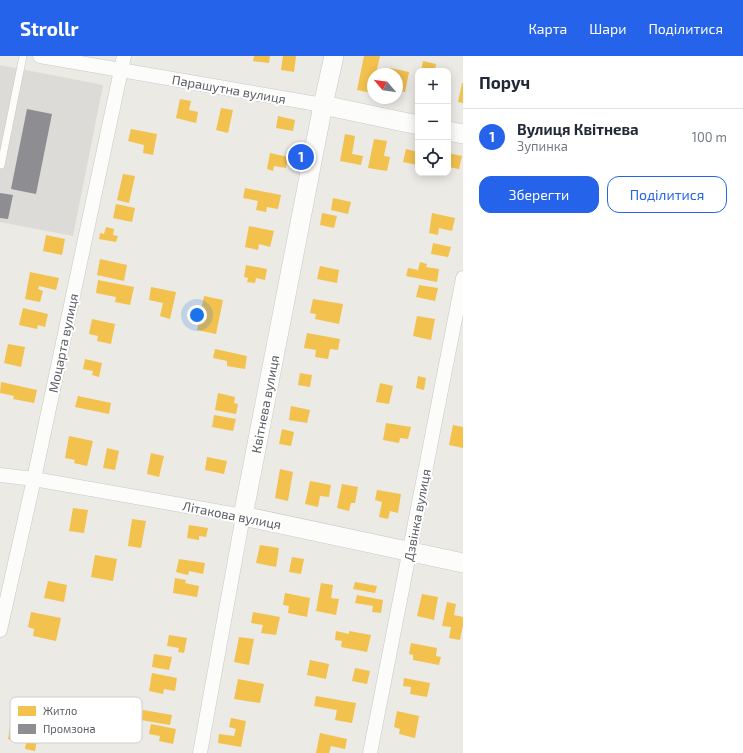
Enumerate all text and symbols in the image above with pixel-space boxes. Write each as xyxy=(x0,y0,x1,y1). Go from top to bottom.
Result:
text: Strollr xyxy=(20,17,79,40)
text: Карта xyxy=(528,20,567,37)
text: Шари xyxy=(589,20,626,37)
text: Поділитися xyxy=(648,20,723,37)
north arrow xyxy=(367,68,403,104)
map controls xyxy=(415,68,451,176)
button: + xyxy=(415,68,451,104)
street label: Парашутна вулиця xyxy=(171,71,287,107)
text: Поруч xyxy=(479,72,530,92)
button: − xyxy=(415,104,451,140)
text: Вулиця Квітнева xyxy=(517,120,639,138)
text: 1 xyxy=(489,129,495,145)
text: 100 m xyxy=(692,129,727,145)
text: Зупинка xyxy=(517,138,568,154)
button: locate xyxy=(415,140,451,176)
pin: 1 xyxy=(288,142,314,172)
button: Зберегти xyxy=(479,176,599,213)
button: Поділитися xyxy=(607,176,727,213)
street label: Моцарта вулиця xyxy=(45,292,81,394)
your location xyxy=(187,305,207,325)
street label: Квітнева вулиця xyxy=(248,353,282,455)
street label: Дзвінка вулиця xyxy=(400,467,434,563)
street label: Літакова вулиця xyxy=(181,498,283,532)
legend xyxy=(10,697,142,743)
text: Житло xyxy=(43,704,77,717)
text: Промзона xyxy=(43,722,95,735)

